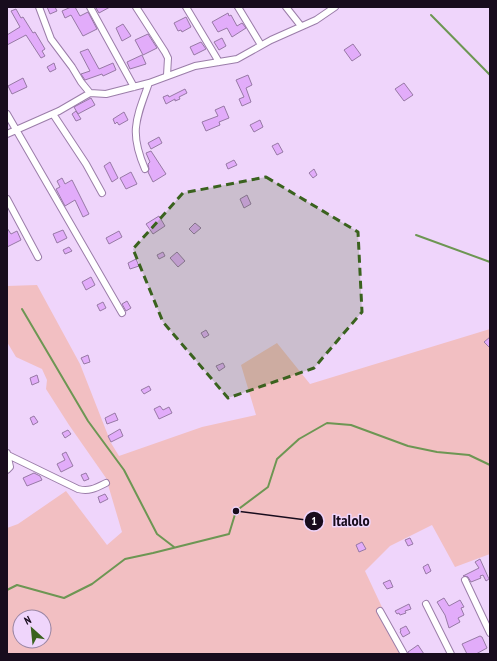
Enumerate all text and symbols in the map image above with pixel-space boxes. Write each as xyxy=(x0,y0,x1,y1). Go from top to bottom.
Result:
callout: Italolo xyxy=(304,507,377,535)
text: Italolo xyxy=(332,510,370,530)
text: 1 xyxy=(311,513,317,528)
north arrow xyxy=(12,609,52,649)
text: N xyxy=(22,612,33,628)

